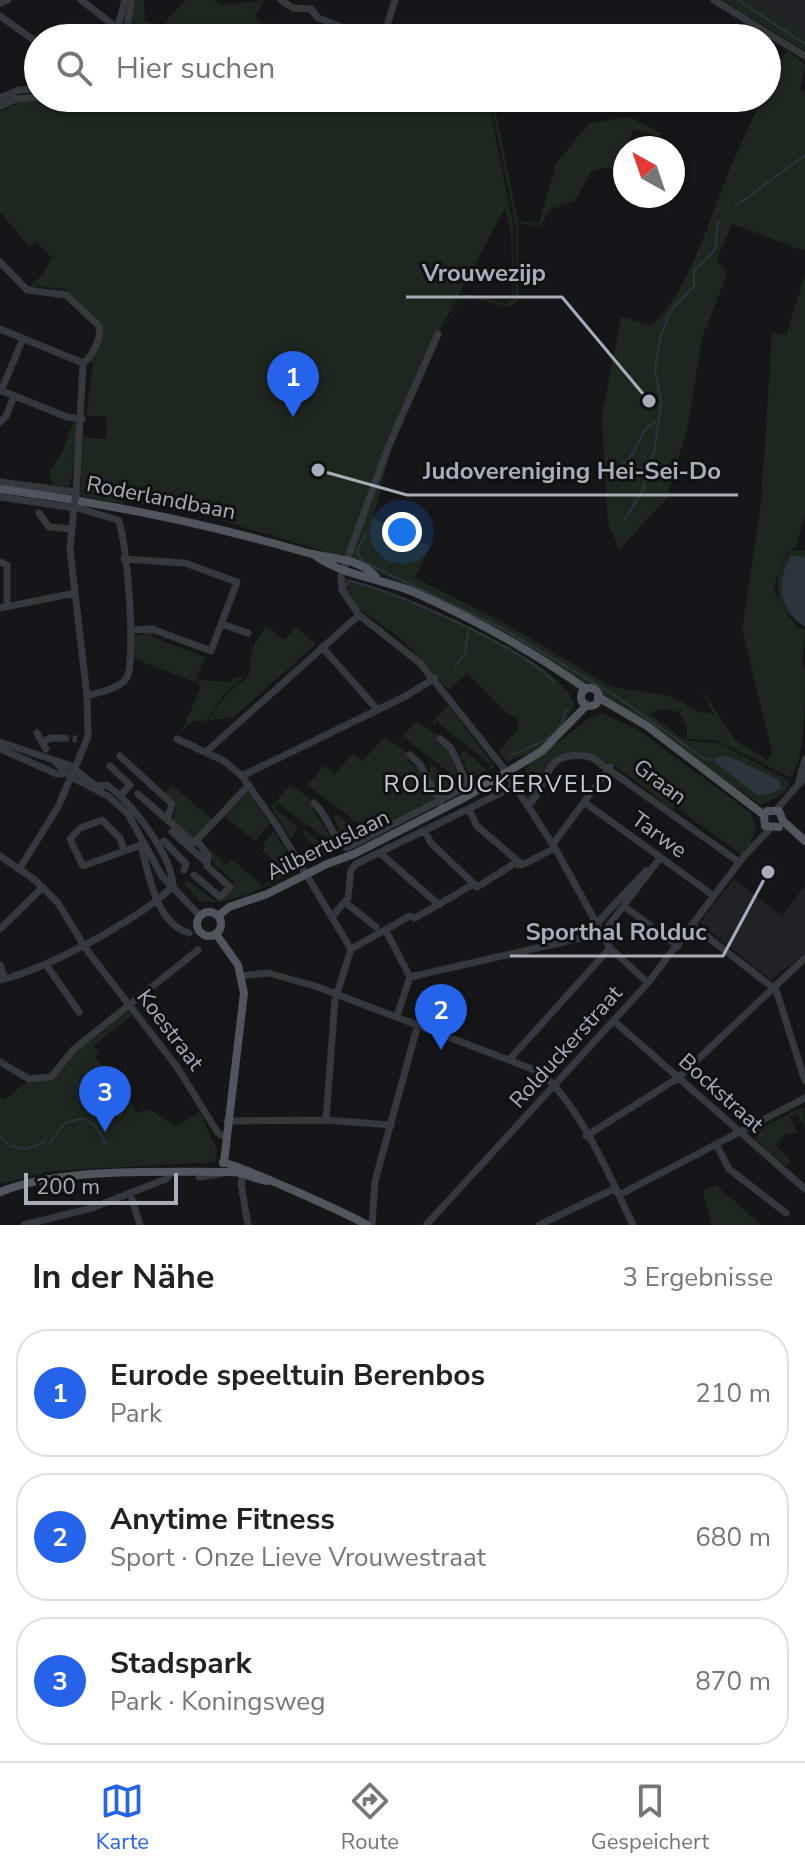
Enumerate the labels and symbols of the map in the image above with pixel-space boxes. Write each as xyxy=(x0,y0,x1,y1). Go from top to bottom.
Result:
north arrow xyxy=(613,136,685,208)
callout: Vrouwezijp xyxy=(406,249,562,297)
text: Vrouwezijp xyxy=(421,257,546,289)
pin: 1 xyxy=(267,351,319,417)
callout: Judovereniging Hei-Sei-Do xyxy=(407,447,738,495)
text: Judovereniging Hei-Sei-Do xyxy=(422,455,721,487)
street label: Roderlandbaan xyxy=(84,469,238,527)
your location xyxy=(382,512,422,552)
street label: Graan xyxy=(627,752,693,812)
district label: ROLDUCKERVELD xyxy=(384,768,614,800)
street label: Ailbertuslaan xyxy=(261,802,395,888)
street label: Tarwe xyxy=(625,805,693,865)
callout: Sporthal Rolduc xyxy=(510,908,723,956)
text: Sporthal Rolduc xyxy=(525,916,707,948)
street label: Rolduckerstraat xyxy=(503,979,629,1115)
street label: Koestraat xyxy=(130,983,211,1077)
pin: 2 xyxy=(415,984,467,1050)
street label: Bockstraat xyxy=(672,1047,770,1139)
pin: 3 xyxy=(79,1066,131,1132)
scale bar xyxy=(24,1169,178,1205)

